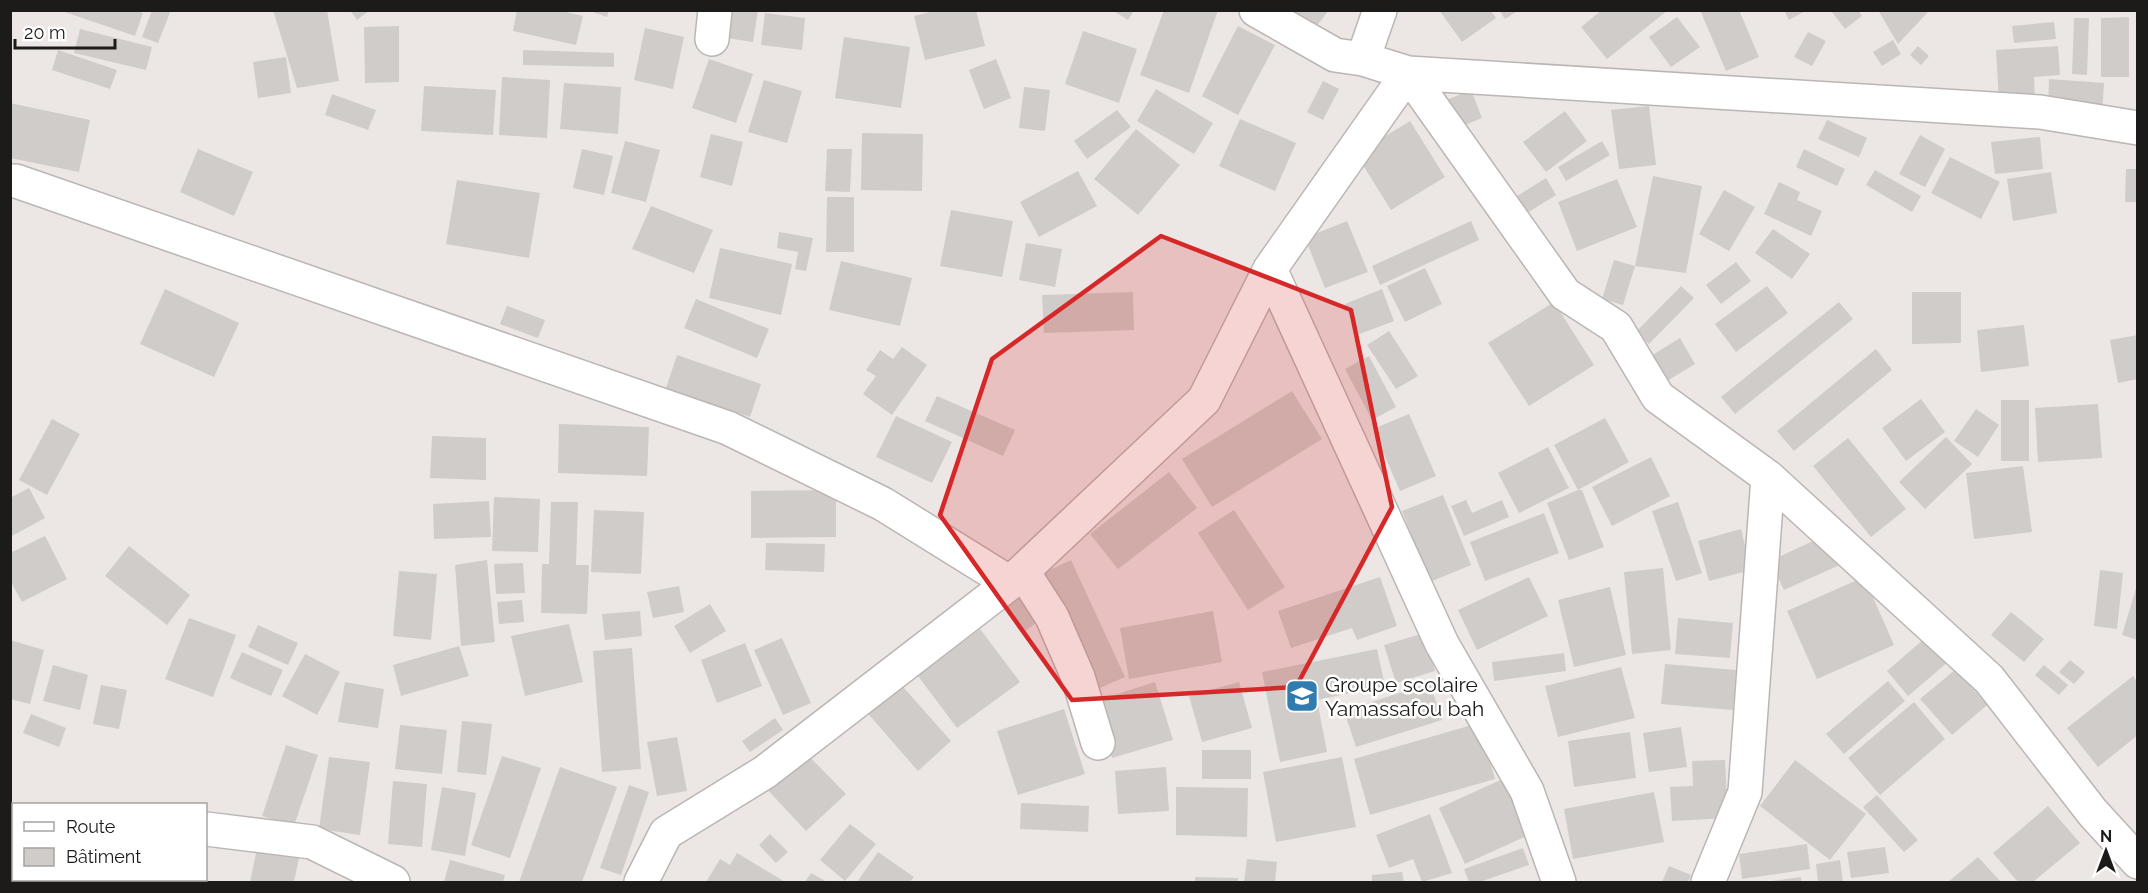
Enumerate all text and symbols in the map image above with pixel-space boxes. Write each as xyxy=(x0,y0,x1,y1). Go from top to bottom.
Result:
scale bar xyxy=(15,12,116,50)
text: 20 m xyxy=(24,22,66,43)
place label: Groupe scolaire Yamassafou bah xyxy=(1325,672,1484,721)
school or university icon: Groupe scolaire Yamassafou bah xyxy=(1284,678,1320,714)
legend xyxy=(12,803,207,881)
text: Route xyxy=(66,816,116,837)
north arrow xyxy=(2076,821,2136,881)
text: N xyxy=(2100,827,2112,846)
text: Bâtiment xyxy=(66,846,141,867)

